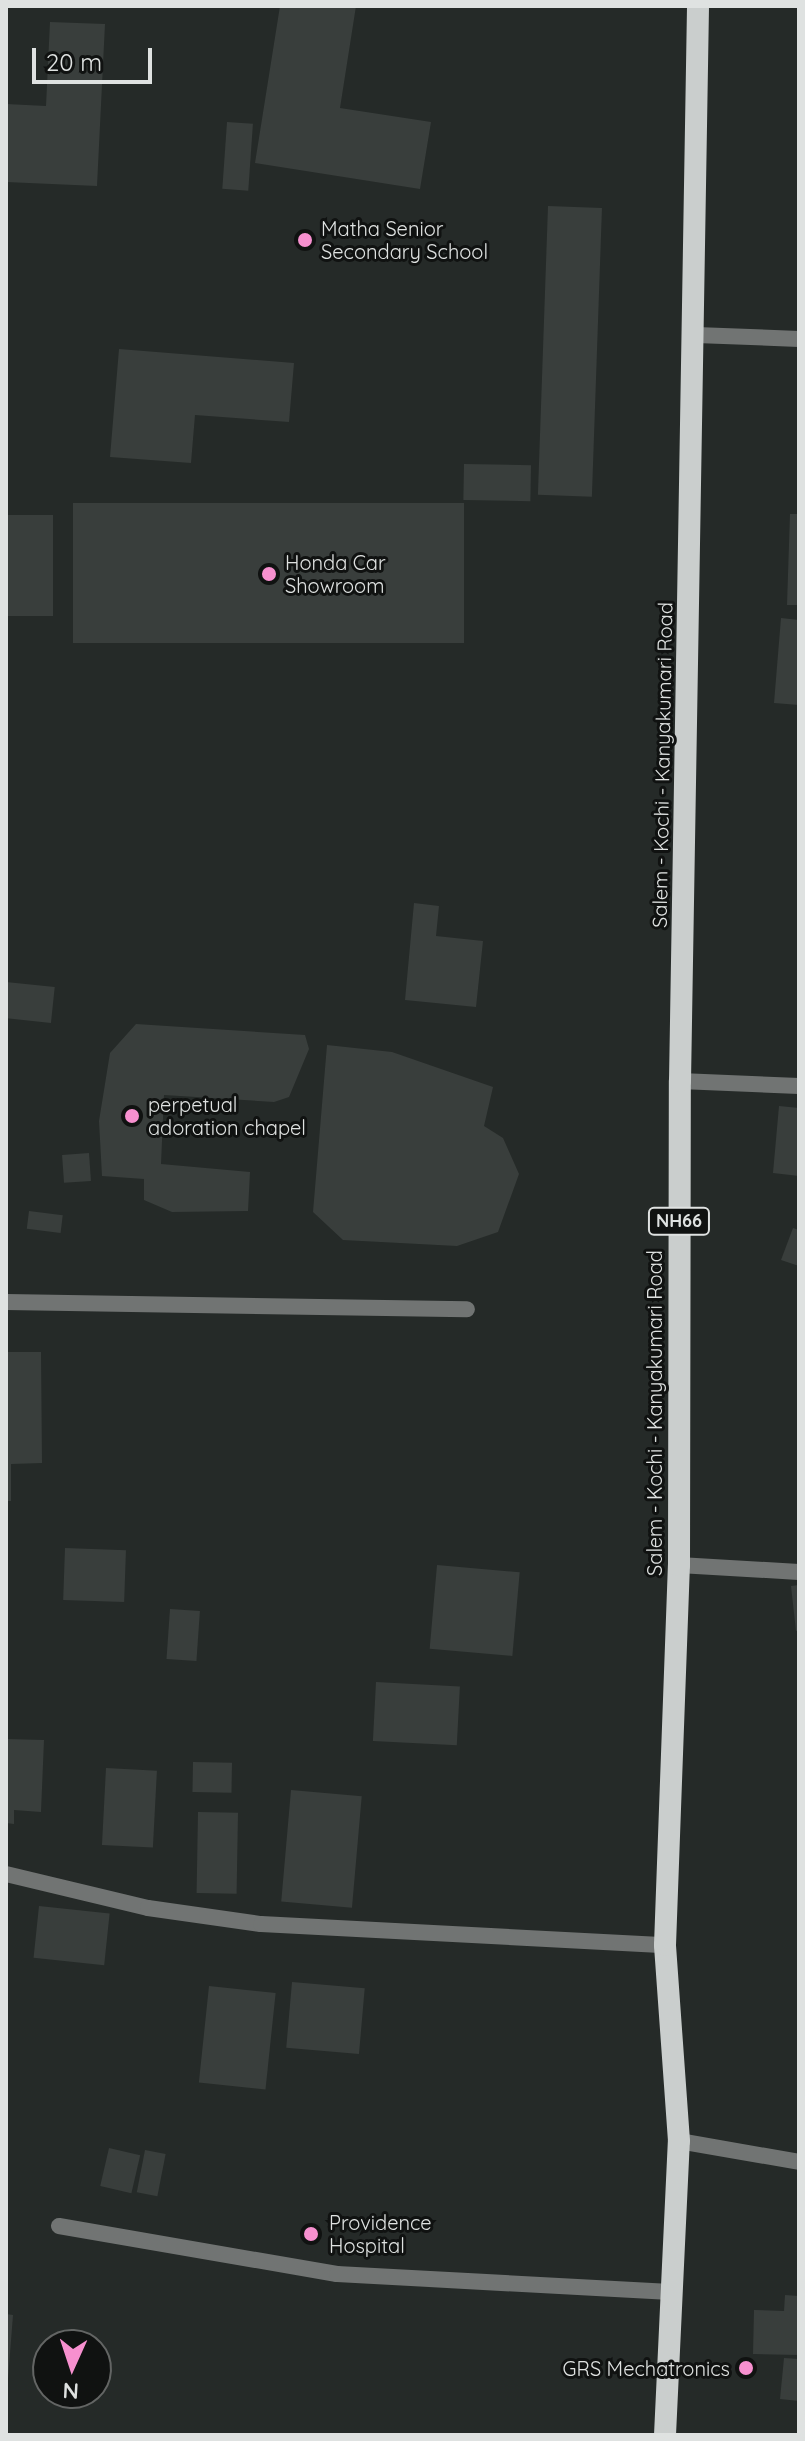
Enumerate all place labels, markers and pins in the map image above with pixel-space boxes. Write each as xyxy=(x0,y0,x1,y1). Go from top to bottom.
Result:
place label: Matha Senior Secondary School xyxy=(321,216,488,263)
marker: Matha Senior Secondary School xyxy=(296,231,314,249)
place label: Honda Car Showroom xyxy=(285,550,386,597)
marker: Honda Car Showroom xyxy=(260,565,278,583)
place label: perpetual adoration chapel xyxy=(148,1092,306,1139)
marker: perpetual adoration chapel xyxy=(123,1107,141,1125)
place label: Providence Hospital xyxy=(329,2210,432,2257)
marker: Providence Hospital xyxy=(300,2223,322,2245)
place label: GRS Mechatronics xyxy=(563,2356,730,2380)
marker: GRS Mechatronics xyxy=(737,2359,755,2377)

